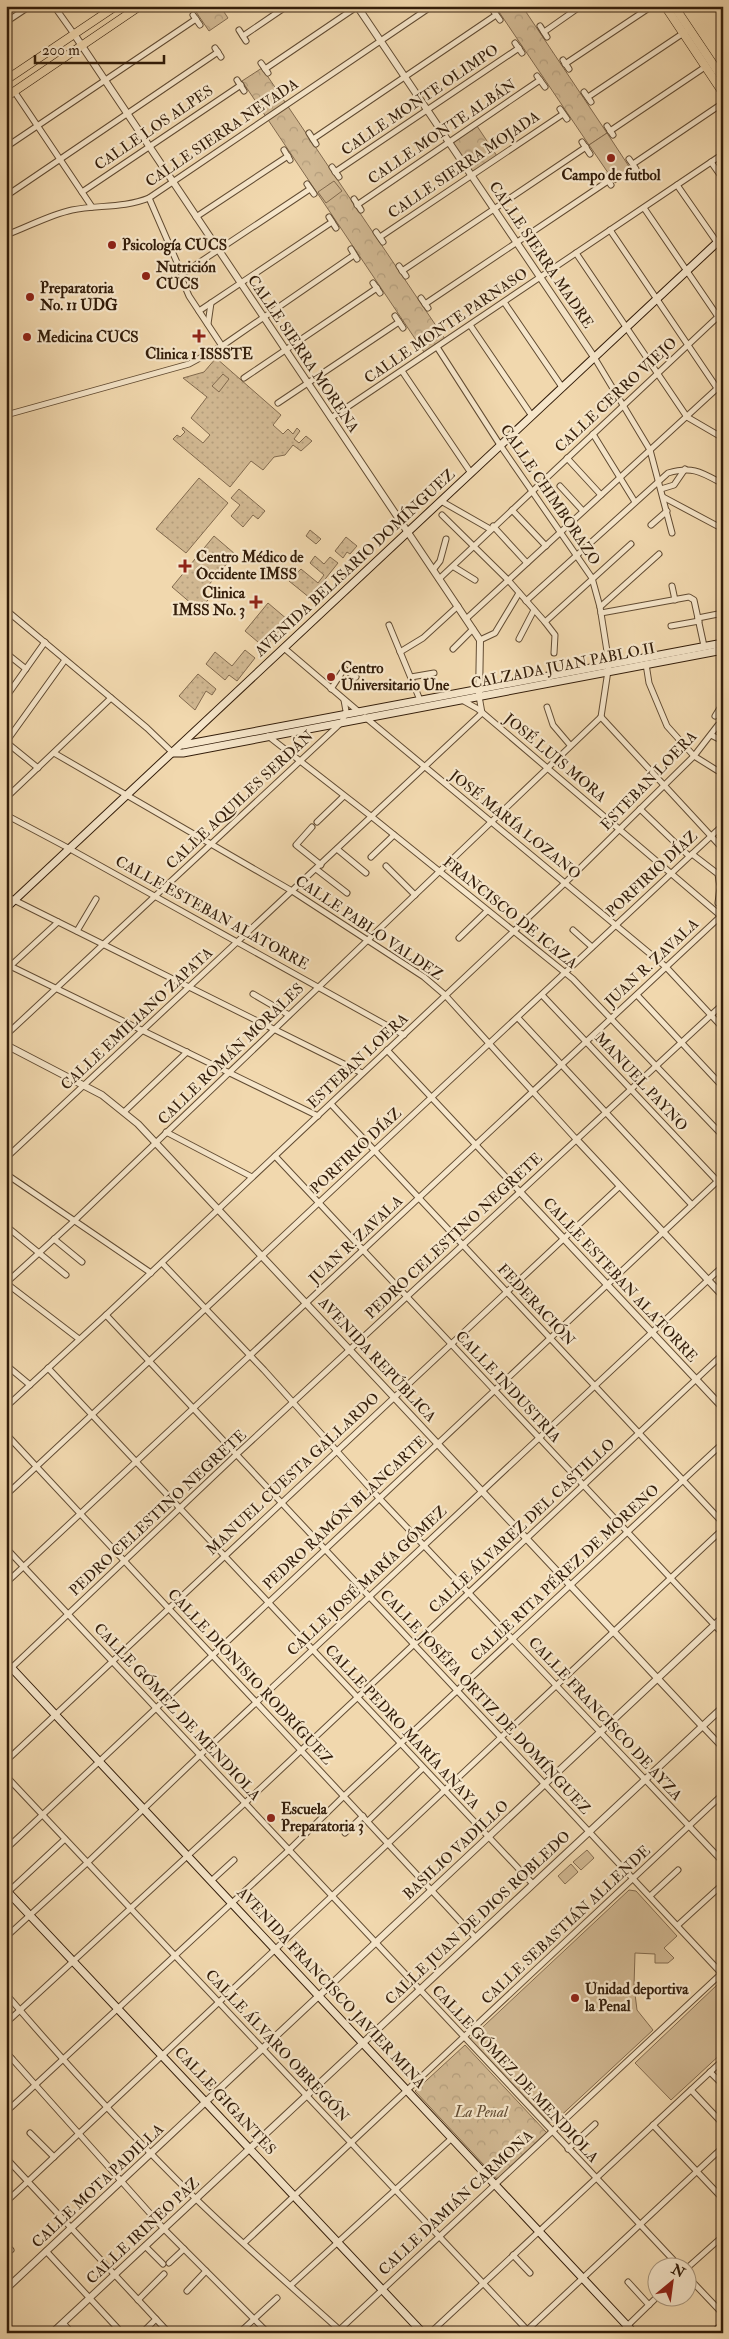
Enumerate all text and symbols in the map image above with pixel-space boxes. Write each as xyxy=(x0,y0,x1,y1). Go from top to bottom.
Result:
scale bar xyxy=(35,32,164,64)
street label: CALLE MONTE OLIMPO xyxy=(338,40,502,160)
text: 200 m xyxy=(42,41,80,60)
street label: CALLE MONTE ALBÁN xyxy=(363,73,520,189)
street label: CALLE SIERRA NEVADA xyxy=(142,74,303,191)
street label: CALLE LOS ALPES xyxy=(91,81,217,175)
street label: CALLE SIERRA MOJADA xyxy=(384,107,544,224)
marker: Campo de futbol xyxy=(605,152,617,164)
place label: Campo de futbol xyxy=(561,166,661,186)
street label: CALLE SIERRA MADRE xyxy=(485,178,597,332)
place label: Psicología CUCS xyxy=(122,236,227,256)
marker: Psicología CUCS xyxy=(106,239,118,251)
place label: Nutrición CUCS xyxy=(155,258,216,294)
street label: CALLE MONTE PARNASO xyxy=(361,264,531,388)
marker: Nutrición CUCS xyxy=(140,270,152,282)
street label: CALLE SIERRA MORENA xyxy=(243,271,363,437)
place label: Preparatoria No. 11 UDG xyxy=(39,279,118,315)
marker: Preparatoria No. 11 UDG xyxy=(24,291,36,303)
place label: Medicina CUCS xyxy=(36,328,139,347)
marker: Clinica 1 ISSSTE xyxy=(192,329,206,343)
marker: Medicina CUCS xyxy=(21,331,33,343)
street label: CALLE CERRO VIEJO xyxy=(551,333,682,457)
place label: Clinica 1 ISSSTE xyxy=(145,345,253,364)
street label: CALLE CHIMBORAZO xyxy=(496,421,604,569)
street label: AVENIDA BELISARIO DOMÍNGUEZ xyxy=(250,464,459,662)
place label: Centro Médico de Occidente IMSS xyxy=(196,548,304,584)
marker: Centro Médico de Occidente IMSS xyxy=(178,559,192,573)
place label: Clinica IMSS No. 3 xyxy=(172,584,246,620)
marker: Clinica IMSS No. 3 xyxy=(249,595,263,609)
street label: CALZADA JUAN PABLO II xyxy=(469,639,657,694)
place label: Centro Universitario Une xyxy=(341,659,450,695)
marker: Centro Universitario Une xyxy=(325,671,337,683)
street label: JOSÉ LUIS MORA xyxy=(498,707,612,807)
street label: CALLE AQUILES SERDÁN xyxy=(161,725,318,873)
street label: ESTEBAN LOERA xyxy=(597,727,702,835)
street label: JOSÉ MARÍA LOZANO xyxy=(444,764,586,885)
street label: PORFIRIO DÍAZ xyxy=(602,826,702,921)
street label: CALLE ESTEBAN ALATORRE xyxy=(112,852,312,974)
street label: FRANCISCO DE ICAZA xyxy=(439,853,582,974)
street label: CALLE PABLO VALDEZ xyxy=(291,871,447,985)
street label: JUAN R. ZAVALA xyxy=(600,914,704,1013)
street label: CALLE EMILIANO ZAPATA xyxy=(57,943,217,1094)
street label: CALLE ROMÁN MORALES xyxy=(153,978,308,1129)
street label: ESTEBAN LOERA xyxy=(304,1009,413,1113)
street label: MANUEL PAYNO xyxy=(590,1029,692,1135)
street label: PORFIRIO DÍAZ xyxy=(306,1103,406,1198)
street label: PEDRO CELESTINO NEGRETE xyxy=(361,1149,547,1323)
street label: JUAN R. ZAVALA xyxy=(304,1191,408,1290)
street label: CALLE ESTEBAN ALATORRE xyxy=(539,1194,702,1367)
street label: FEDERACIÓN xyxy=(493,1259,581,1350)
street label: AVENIDA REPÚBLICA xyxy=(313,1291,442,1427)
street label: CALLE INDUSTRIA xyxy=(451,1327,565,1447)
street label: MANUEL CUESTA GALLARDO xyxy=(202,1389,384,1559)
street label: PEDRO CELESTINO NEGRETE xyxy=(65,1426,251,1600)
street label: PEDRO RAMÓN BLANCARTE xyxy=(258,1430,431,1594)
street label: CALLE ÁLVAREZ DEL CASTILLO xyxy=(424,1433,619,1617)
street label: CALLE RITA PÉREZ DE MORENO xyxy=(465,1479,663,1666)
street label: CALLE JOSÉ MARÍA GÓMEZ xyxy=(282,1501,451,1661)
street label: CALLE DIONISIO RODRÍGUEZ xyxy=(163,1584,337,1769)
street label: CALLE JOSÉFA ORTIZ DE DOMÍNGUEZ xyxy=(375,1584,596,1819)
street label: CALLE GÓMEZ DE MENDIOLA xyxy=(90,1618,266,1805)
street label: CALLE FRANCISCO DE AYZA xyxy=(524,1633,686,1805)
street label: CALLE PEDRO MARÍA ANAYA xyxy=(321,1640,484,1814)
street label: BASILIO VADILLO xyxy=(399,1796,513,1904)
place label: Escuela Preparatoria 3 xyxy=(281,1800,364,1837)
marker: Escuela Preparatoria 3 xyxy=(265,1812,277,1824)
street label: CALLE JUAN DE DIOS ROBLEDO xyxy=(381,1827,575,2010)
street label: CALLE SEBASTIÁN ALLENDE xyxy=(476,1840,655,2009)
street label: AVENIDA FRANCISCO JAVIER MINA xyxy=(231,1883,430,2094)
street label: CALLE ÁLVARO OBREGÓN xyxy=(201,1964,355,2127)
street label: CALLE GÓMEZ DE MENDIOLA xyxy=(428,1980,604,2167)
place label: Unidad deportiva la Penal xyxy=(584,1980,689,2016)
marker: Unidad deportiva la Penal xyxy=(569,1992,581,2004)
street label: CALLE GIGANTES xyxy=(170,2043,280,2159)
park label: La Penal xyxy=(454,2103,509,2122)
street label: CALLE MOTA PADILLA xyxy=(28,2120,168,2252)
street label: CALLE DAMIÁN CARMONA xyxy=(373,2124,538,2280)
street label: CALLE IRINEO PAZ xyxy=(82,2174,204,2288)
north arrow xyxy=(646,2256,696,2306)
text: N xyxy=(668,2260,688,2282)

